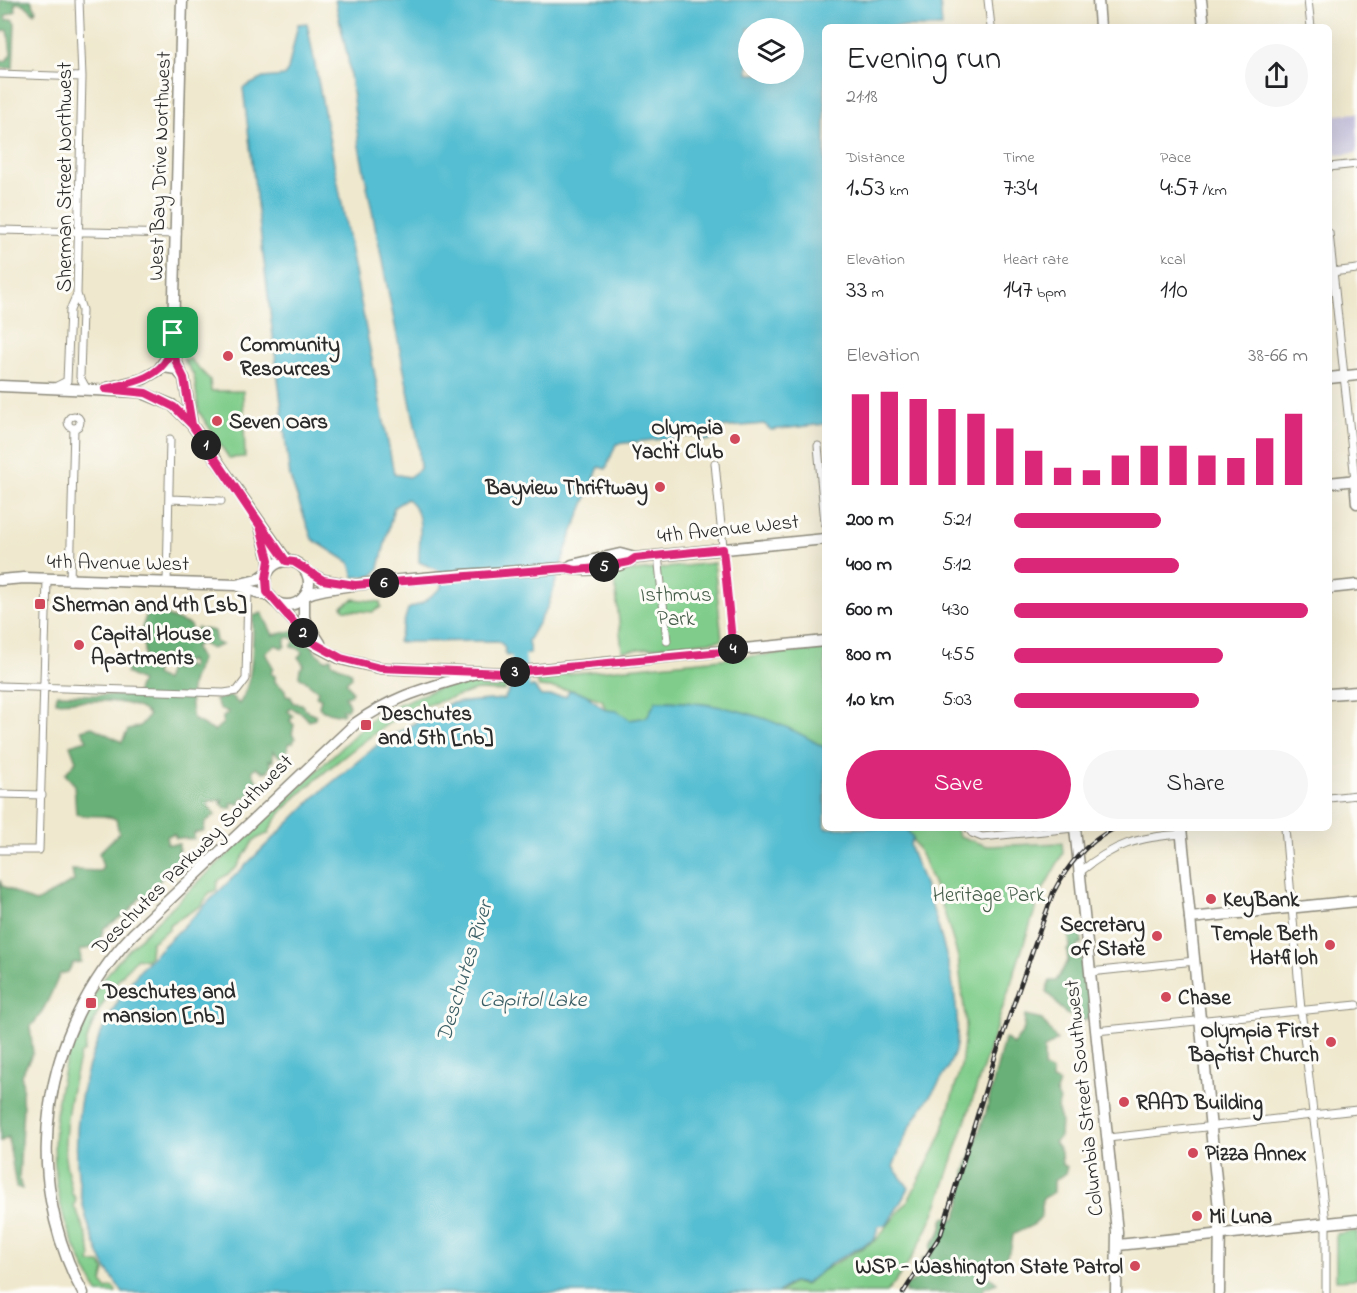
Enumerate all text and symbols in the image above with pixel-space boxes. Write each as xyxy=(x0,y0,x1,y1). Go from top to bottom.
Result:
map controls xyxy=(738,18,804,84)
button: layers xyxy=(738,18,804,84)
text: Evening run xyxy=(846,36,1001,84)
button: share xyxy=(1245,44,1308,107)
street label: West Bay Drive Northwest xyxy=(142,51,182,281)
street label: Sherman Street Northwest xyxy=(51,62,81,292)
text: 21:18 xyxy=(846,83,878,112)
text: Distance xyxy=(846,146,905,170)
text: Time xyxy=(1003,146,1035,170)
text: Pace xyxy=(1160,146,1191,170)
text: 1.53 xyxy=(846,170,885,208)
text: 7:34 xyxy=(1003,170,1037,208)
text: 4:57 xyxy=(1160,170,1199,208)
text: km xyxy=(885,179,909,203)
text: /km xyxy=(1199,179,1227,203)
text: Elevation xyxy=(846,248,905,272)
text: Heart rate xyxy=(1003,248,1069,272)
text: kcal xyxy=(1160,248,1185,272)
text: 33 xyxy=(846,272,867,310)
text: 147 xyxy=(1003,272,1033,310)
text: 110 xyxy=(1160,272,1188,310)
text: m xyxy=(867,281,884,305)
text: bpm xyxy=(1033,281,1066,305)
pin xyxy=(147,307,198,358)
icon: arrive xyxy=(156,316,189,349)
place label: Community Resources xyxy=(240,331,340,385)
text: Elevation xyxy=(846,342,920,371)
text: 38–66 m xyxy=(1248,342,1308,371)
marker: Community Resources xyxy=(221,349,235,363)
place label: Seven Oars xyxy=(229,408,328,438)
marker: Seven Oars xyxy=(210,414,224,428)
place label: Olympia Yacht Club xyxy=(631,414,724,468)
pin: 1 xyxy=(191,430,221,460)
marker: Olympia Yacht Club xyxy=(728,432,742,446)
text: 1 xyxy=(203,433,209,457)
place label: Bayview Thriftway xyxy=(484,474,648,506)
marker: Bayview Thriftway xyxy=(653,480,667,494)
text: 200 m xyxy=(846,506,894,535)
text: 5:21 xyxy=(942,506,971,535)
street label: 4th Avenue West xyxy=(656,508,801,552)
street label: 4th Avenue West xyxy=(47,548,189,580)
text: 400 m xyxy=(846,551,892,580)
text: 5:12 xyxy=(942,551,971,580)
pin: 5 xyxy=(589,552,619,582)
text: 5 xyxy=(599,555,609,579)
pin: 6 xyxy=(369,568,399,598)
text: 6 xyxy=(380,571,388,595)
park label: Isthmus Park xyxy=(640,581,712,635)
place label: Sherman and 4th [sb] xyxy=(52,591,248,621)
text: 600 m xyxy=(846,596,893,625)
text: 4:30 xyxy=(942,596,969,625)
marker: Sherman and 4th [sb] xyxy=(33,597,47,611)
pin: 2 xyxy=(288,618,318,648)
place label: Capital House Apartments xyxy=(91,620,212,674)
text: 2 xyxy=(299,621,307,645)
pin: 4 xyxy=(718,634,748,664)
text: 4 xyxy=(730,637,736,661)
marker: Capital House Apartments xyxy=(72,638,86,652)
text: 800 m xyxy=(846,641,891,670)
text: 4:55 xyxy=(942,641,975,670)
pin: 3 xyxy=(500,657,530,687)
text: 3 xyxy=(512,660,518,684)
text: 1.0 km xyxy=(846,686,894,715)
text: 5:03 xyxy=(942,686,972,715)
place label: Deschutes and 5th [nb] xyxy=(377,700,494,754)
marker: Deschutes and 5th [nb] xyxy=(359,718,373,732)
street label: Deschutes Parkway Southwest xyxy=(85,748,302,965)
button: Save xyxy=(846,750,1071,819)
button: Share xyxy=(1083,750,1308,819)
park label: Heritage Park xyxy=(933,881,1046,913)
place label: KeyBank xyxy=(1223,886,1300,918)
marker: KeyBank xyxy=(1204,892,1218,906)
water label: Deschutes River xyxy=(429,894,503,1046)
place label: Secretary of State xyxy=(1060,911,1146,965)
place label: Temple Beth Hatfiloh xyxy=(1211,920,1318,974)
marker: Secretary of State xyxy=(1150,929,1164,943)
marker: Temple Beth Hatfiloh xyxy=(1323,938,1337,952)
place label: Deschutes and mansion [nb] xyxy=(102,978,236,1032)
street label: Columbia Street Southwest xyxy=(1058,978,1112,1217)
place label: Chase xyxy=(1178,984,1232,1014)
water label: Capitol Lake xyxy=(480,985,588,1017)
marker: Chase xyxy=(1159,990,1173,1004)
marker: Deschutes and mansion [nb] xyxy=(84,996,98,1010)
place label: Olympia First Baptist Church xyxy=(1188,1017,1320,1071)
marker: Olympia First Baptist Church xyxy=(1324,1035,1338,1049)
place label: RAAD Building xyxy=(1136,1089,1263,1121)
marker: RAAD Building xyxy=(1117,1095,1131,1109)
place label: Pizza Annex xyxy=(1205,1140,1306,1170)
marker: Pizza Annex xyxy=(1186,1146,1200,1160)
place label: Mi Luna xyxy=(1209,1203,1272,1233)
marker: Mi Luna xyxy=(1190,1209,1204,1223)
place label: WSP - Washington State Patrol xyxy=(855,1253,1123,1285)
marker: WSP - Washington State Patrol xyxy=(1128,1259,1142,1273)

